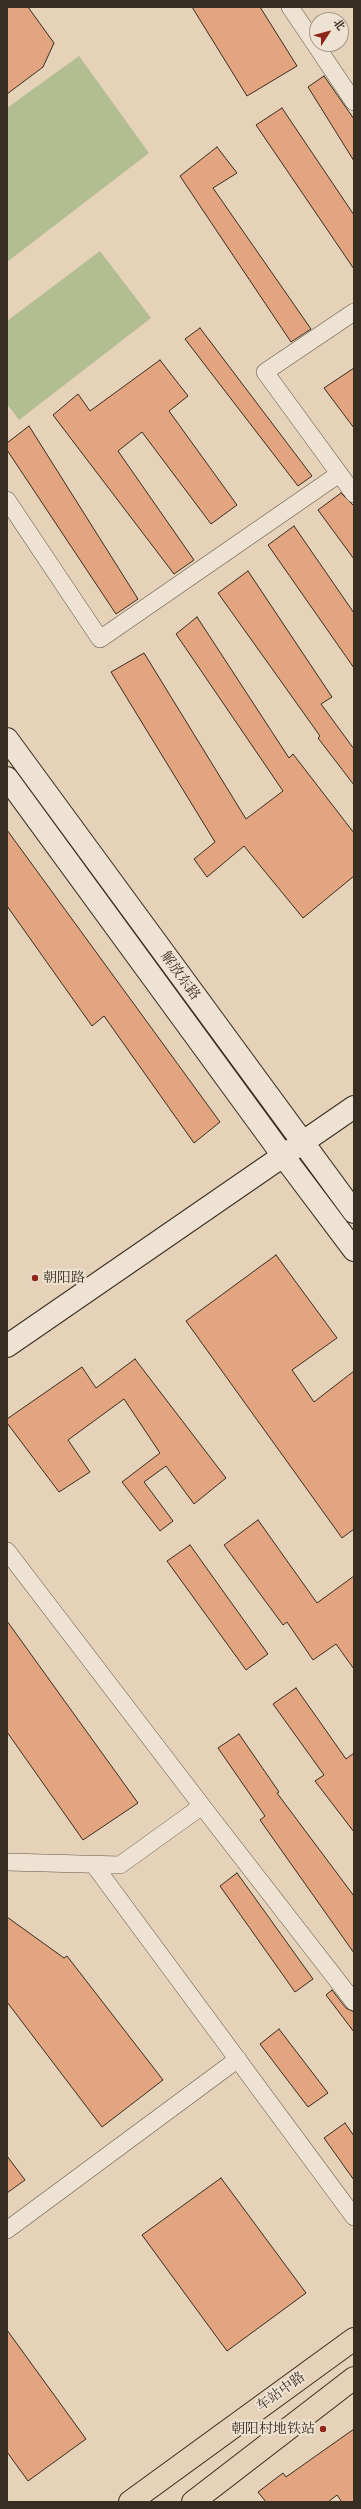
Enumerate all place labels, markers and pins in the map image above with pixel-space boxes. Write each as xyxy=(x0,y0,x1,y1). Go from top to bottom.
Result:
place label: 朝阳路 xyxy=(43,1270,85,1286)
marker: 朝阳路 xyxy=(30,1273,40,1283)
place label: 朝阳村地铁站 xyxy=(231,2421,315,2437)
marker: 朝阳村地铁站 xyxy=(318,2424,328,2434)

